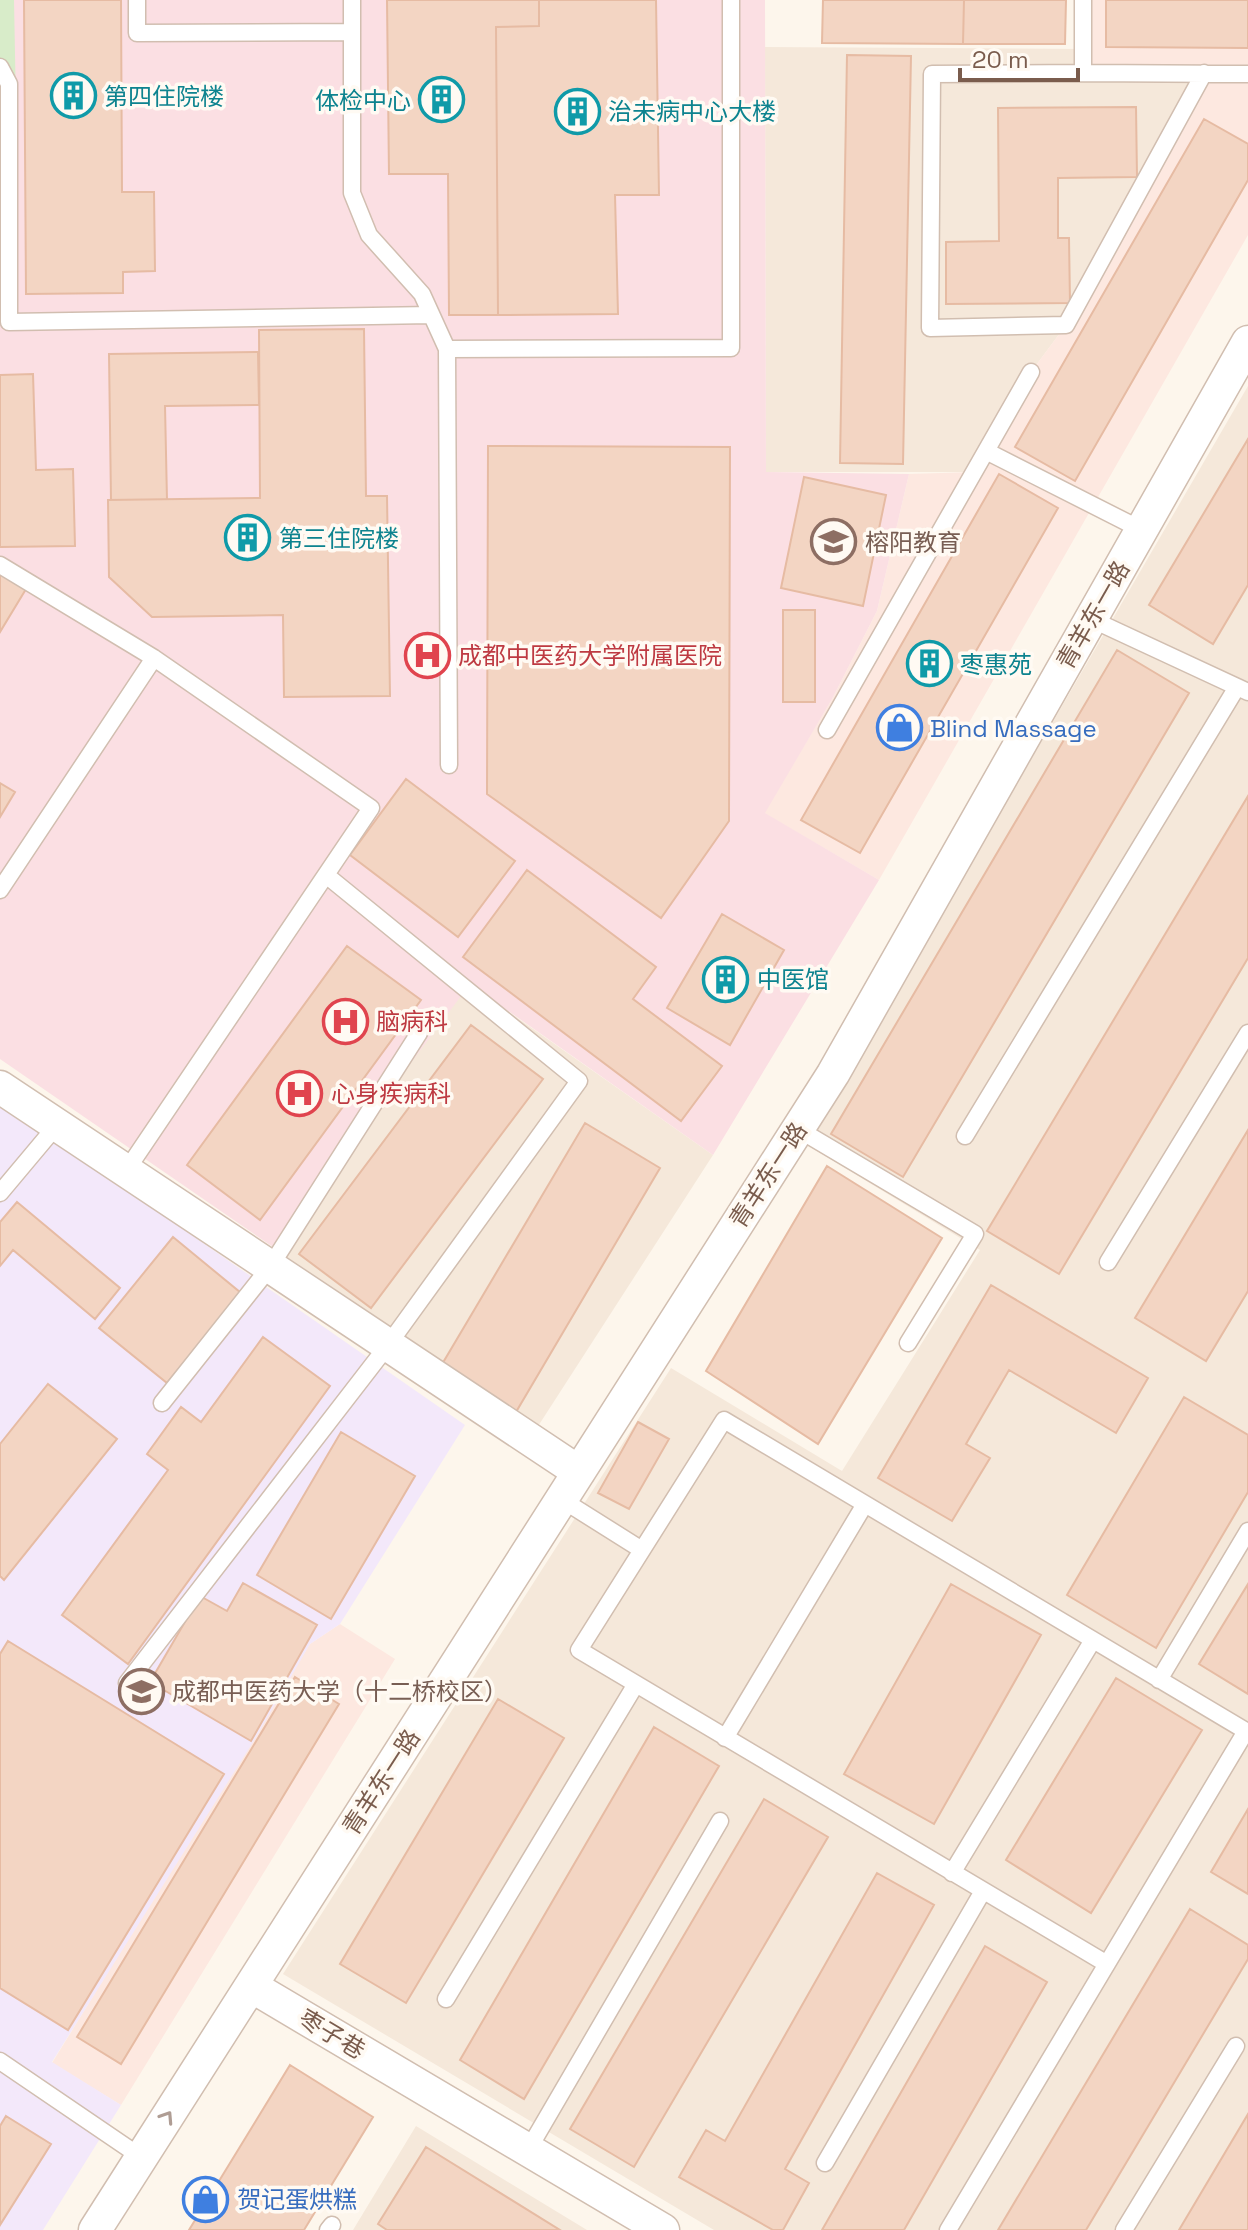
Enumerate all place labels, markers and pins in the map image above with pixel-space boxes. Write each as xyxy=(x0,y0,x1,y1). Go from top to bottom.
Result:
building icon: 第四住院楼 xyxy=(49,72,97,120)
building icon: 体检中心 xyxy=(418,76,466,124)
place label: 第四住院楼 xyxy=(104,81,224,112)
place label: 体检中心 xyxy=(315,85,411,116)
building icon: 治未病中心大楼 xyxy=(553,87,601,135)
place label: 治未病中心大楼 xyxy=(608,96,776,127)
building icon: 第三住院楼 xyxy=(224,514,272,562)
school or university icon: 榕阳教育 xyxy=(810,518,858,566)
place label: 第三住院楼 xyxy=(279,523,399,554)
place label: 榕阳教育 xyxy=(865,527,961,558)
hospital icon: 成都中医药大学附属医院 xyxy=(403,631,451,679)
place label: 成都中医药大学附属医院 xyxy=(458,640,722,671)
building icon: 枣惠苑 xyxy=(905,640,953,688)
place label: 枣惠苑 xyxy=(960,649,1032,680)
shop icon: Blind Massage xyxy=(875,704,923,752)
place label: Blind Massage xyxy=(930,713,1097,744)
building icon: 中医馆 xyxy=(702,955,750,1003)
place label: 中医馆 xyxy=(757,964,829,995)
hospital icon: 脑病科 xyxy=(321,997,369,1045)
place label: 脑病科 xyxy=(376,1006,448,1037)
hospital icon: 心身疾病科 xyxy=(276,1069,324,1117)
place label: 心身疾病科 xyxy=(331,1078,451,1109)
school or university icon: 成都中医药大学（十二桥校区） xyxy=(117,1667,165,1715)
place label: 成都中医药大学（十二桥校区） xyxy=(172,1676,508,1707)
shop icon: 贺记蛋烘糕 xyxy=(182,2175,230,2223)
place label: 贺记蛋烘糕 xyxy=(237,2184,357,2215)

